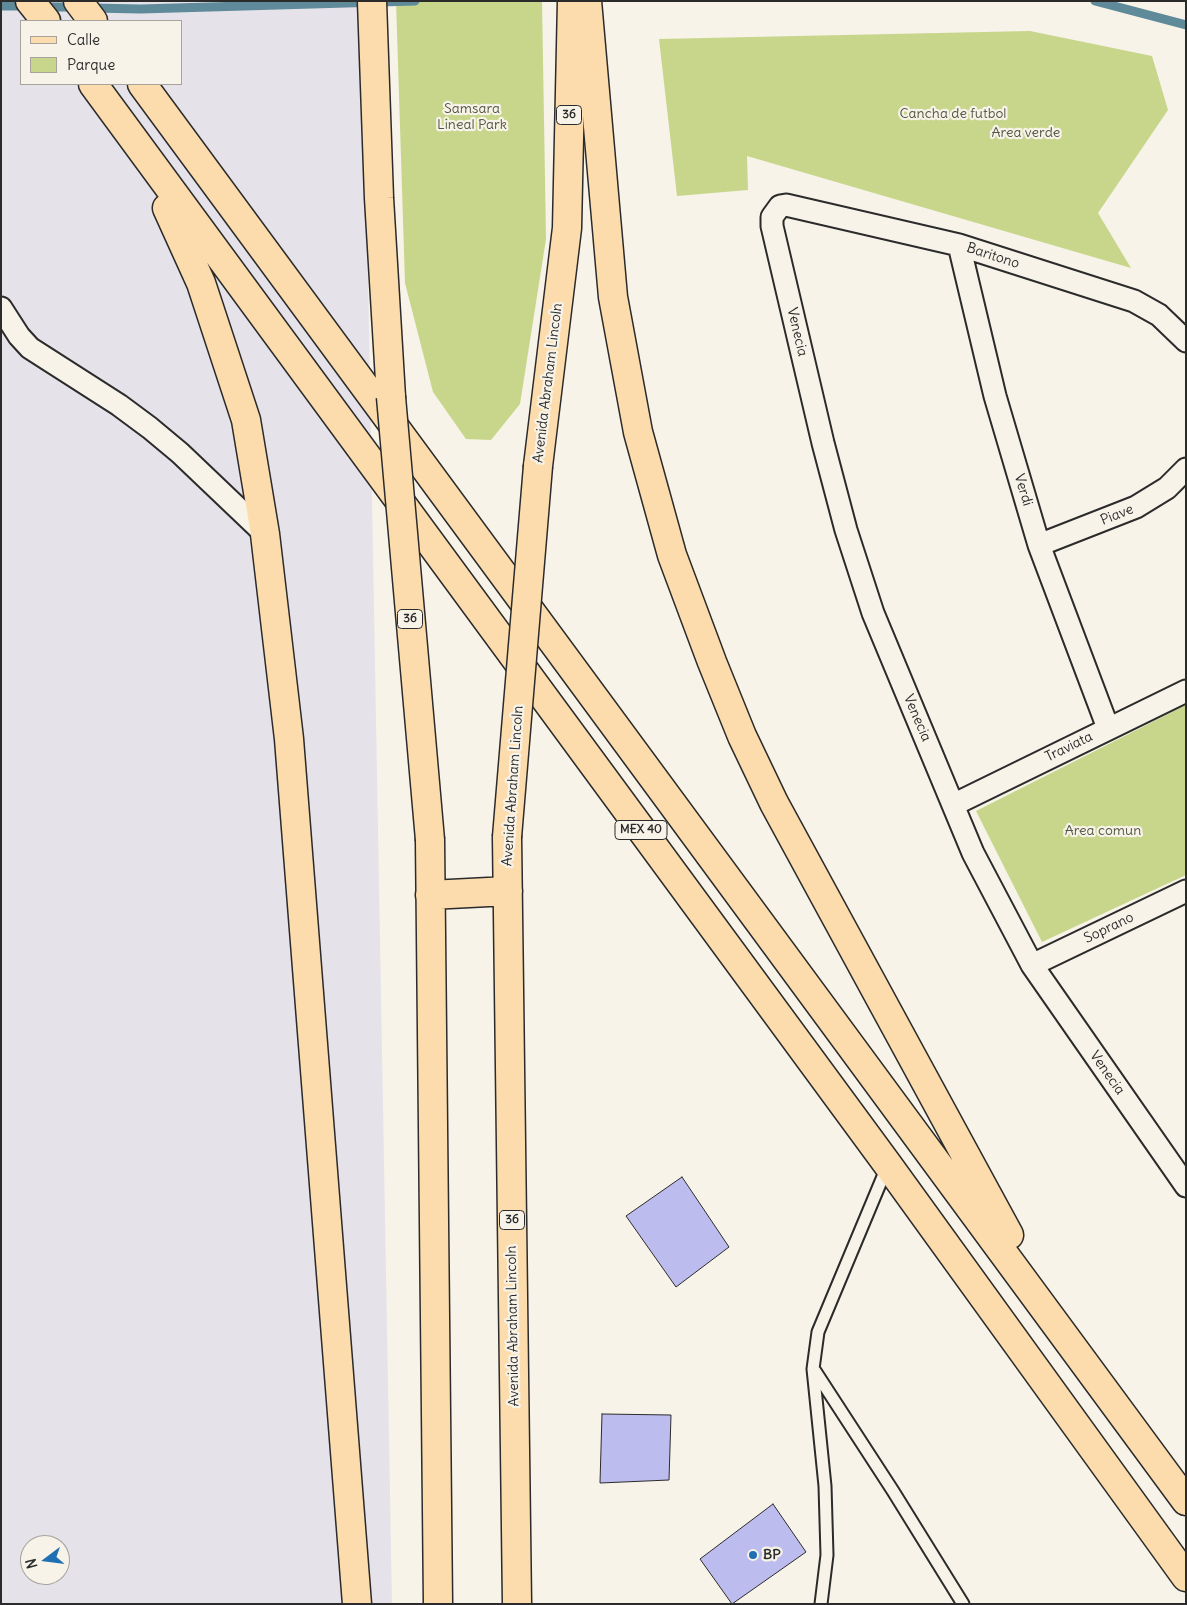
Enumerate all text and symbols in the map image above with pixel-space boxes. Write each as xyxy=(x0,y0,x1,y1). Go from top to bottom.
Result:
legend xyxy=(20,20,182,85)
text: Calle xyxy=(67,30,100,49)
text: Parque xyxy=(67,55,115,74)
park label: Samsara Lineal Park xyxy=(437,101,507,134)
road number: 36 xyxy=(556,106,582,124)
park label: Cancha de futbol xyxy=(900,106,1006,122)
park label: Area verde xyxy=(992,125,1060,141)
street label: Baritono xyxy=(964,240,1022,272)
street label: Avenida Abraham Lincoln xyxy=(530,302,566,464)
street label: Venecia xyxy=(783,306,811,358)
street label: Verdi xyxy=(1010,472,1036,508)
street label: Piave xyxy=(1098,501,1136,529)
road number: 36 xyxy=(398,610,422,628)
street label: Venecia xyxy=(900,692,934,744)
street label: Avenida Abraham Lincoln xyxy=(499,705,527,867)
street label: Traviata xyxy=(1043,728,1095,766)
road number: MEX 40 xyxy=(615,820,667,840)
park label: Area comun xyxy=(1065,823,1141,839)
street label: Soprano xyxy=(1081,909,1137,947)
street label: Venecia xyxy=(1086,1048,1128,1098)
road number: 36 xyxy=(500,1210,524,1230)
street label: Avenida Abraham Lincoln xyxy=(503,1245,523,1407)
north arrow xyxy=(20,1535,70,1585)
place label: BP xyxy=(763,1547,781,1563)
marker: BP xyxy=(747,1549,759,1561)
text: N xyxy=(22,1557,41,1571)

